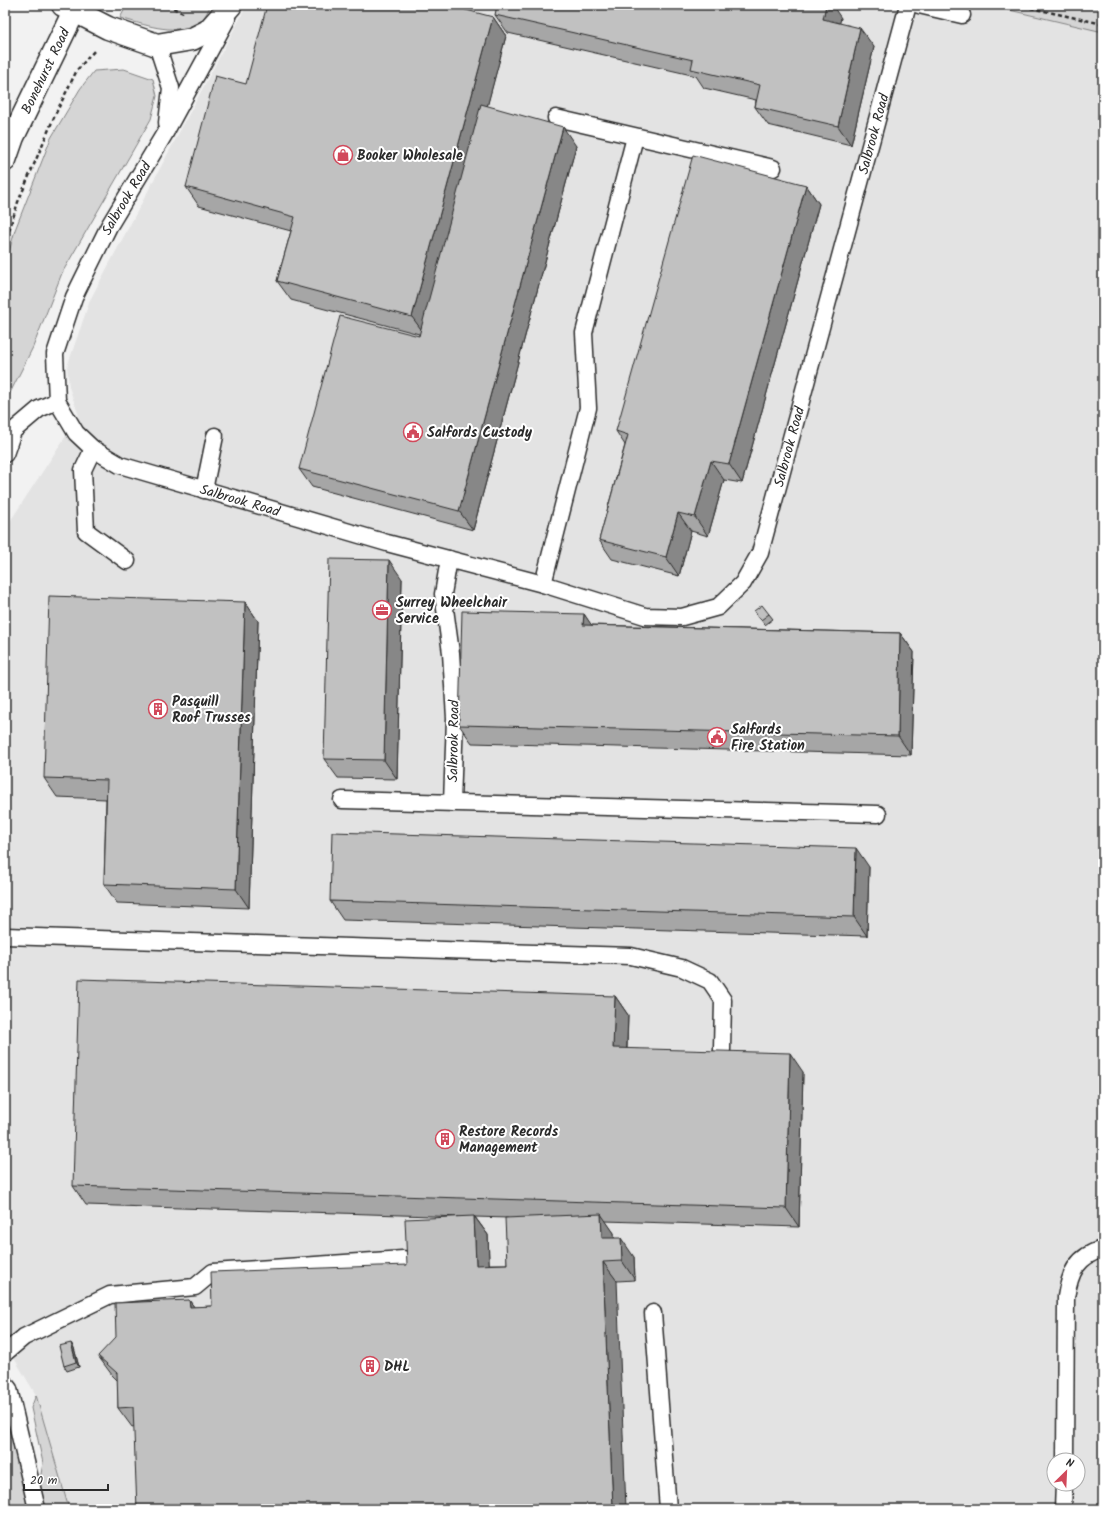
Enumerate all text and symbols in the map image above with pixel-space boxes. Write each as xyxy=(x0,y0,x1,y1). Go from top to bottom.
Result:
street label: Bonehurst Road xyxy=(16,24,77,118)
street label: Salbrook Road xyxy=(853,90,896,177)
shop icon: Booker Wholesale xyxy=(332,144,354,166)
place label: Booker Wholesale xyxy=(357,145,463,167)
street label: Salbrook Road xyxy=(96,157,158,239)
street label: Salbrook Road xyxy=(768,403,811,490)
public building icon: Salfords Custody xyxy=(402,421,424,443)
place label: Salfords Custody xyxy=(427,422,533,444)
street label: Salbrook Road xyxy=(197,479,283,523)
place label: Surrey Wheelchair Service xyxy=(396,592,508,630)
office icon: Surrey Wheelchair Service xyxy=(371,599,393,621)
place label: Pasquill Roof Trusses xyxy=(172,691,251,729)
building icon: Pasquill Roof Trusses xyxy=(147,698,169,720)
street label: Salbrook Road xyxy=(442,699,466,782)
place label: Salfords Fire Station xyxy=(731,719,805,757)
public building icon: Salfords Fire Station xyxy=(706,726,728,748)
place label: Restore Records Management xyxy=(459,1121,559,1159)
building icon: Restore Records Management xyxy=(434,1128,456,1150)
building icon: DHL xyxy=(359,1355,381,1377)
place label: DHL xyxy=(384,1356,410,1378)
north arrow xyxy=(1046,1452,1086,1492)
text: N xyxy=(1063,1454,1077,1473)
scale bar xyxy=(24,1466,108,1492)
text: 20 m xyxy=(30,1471,58,1490)

